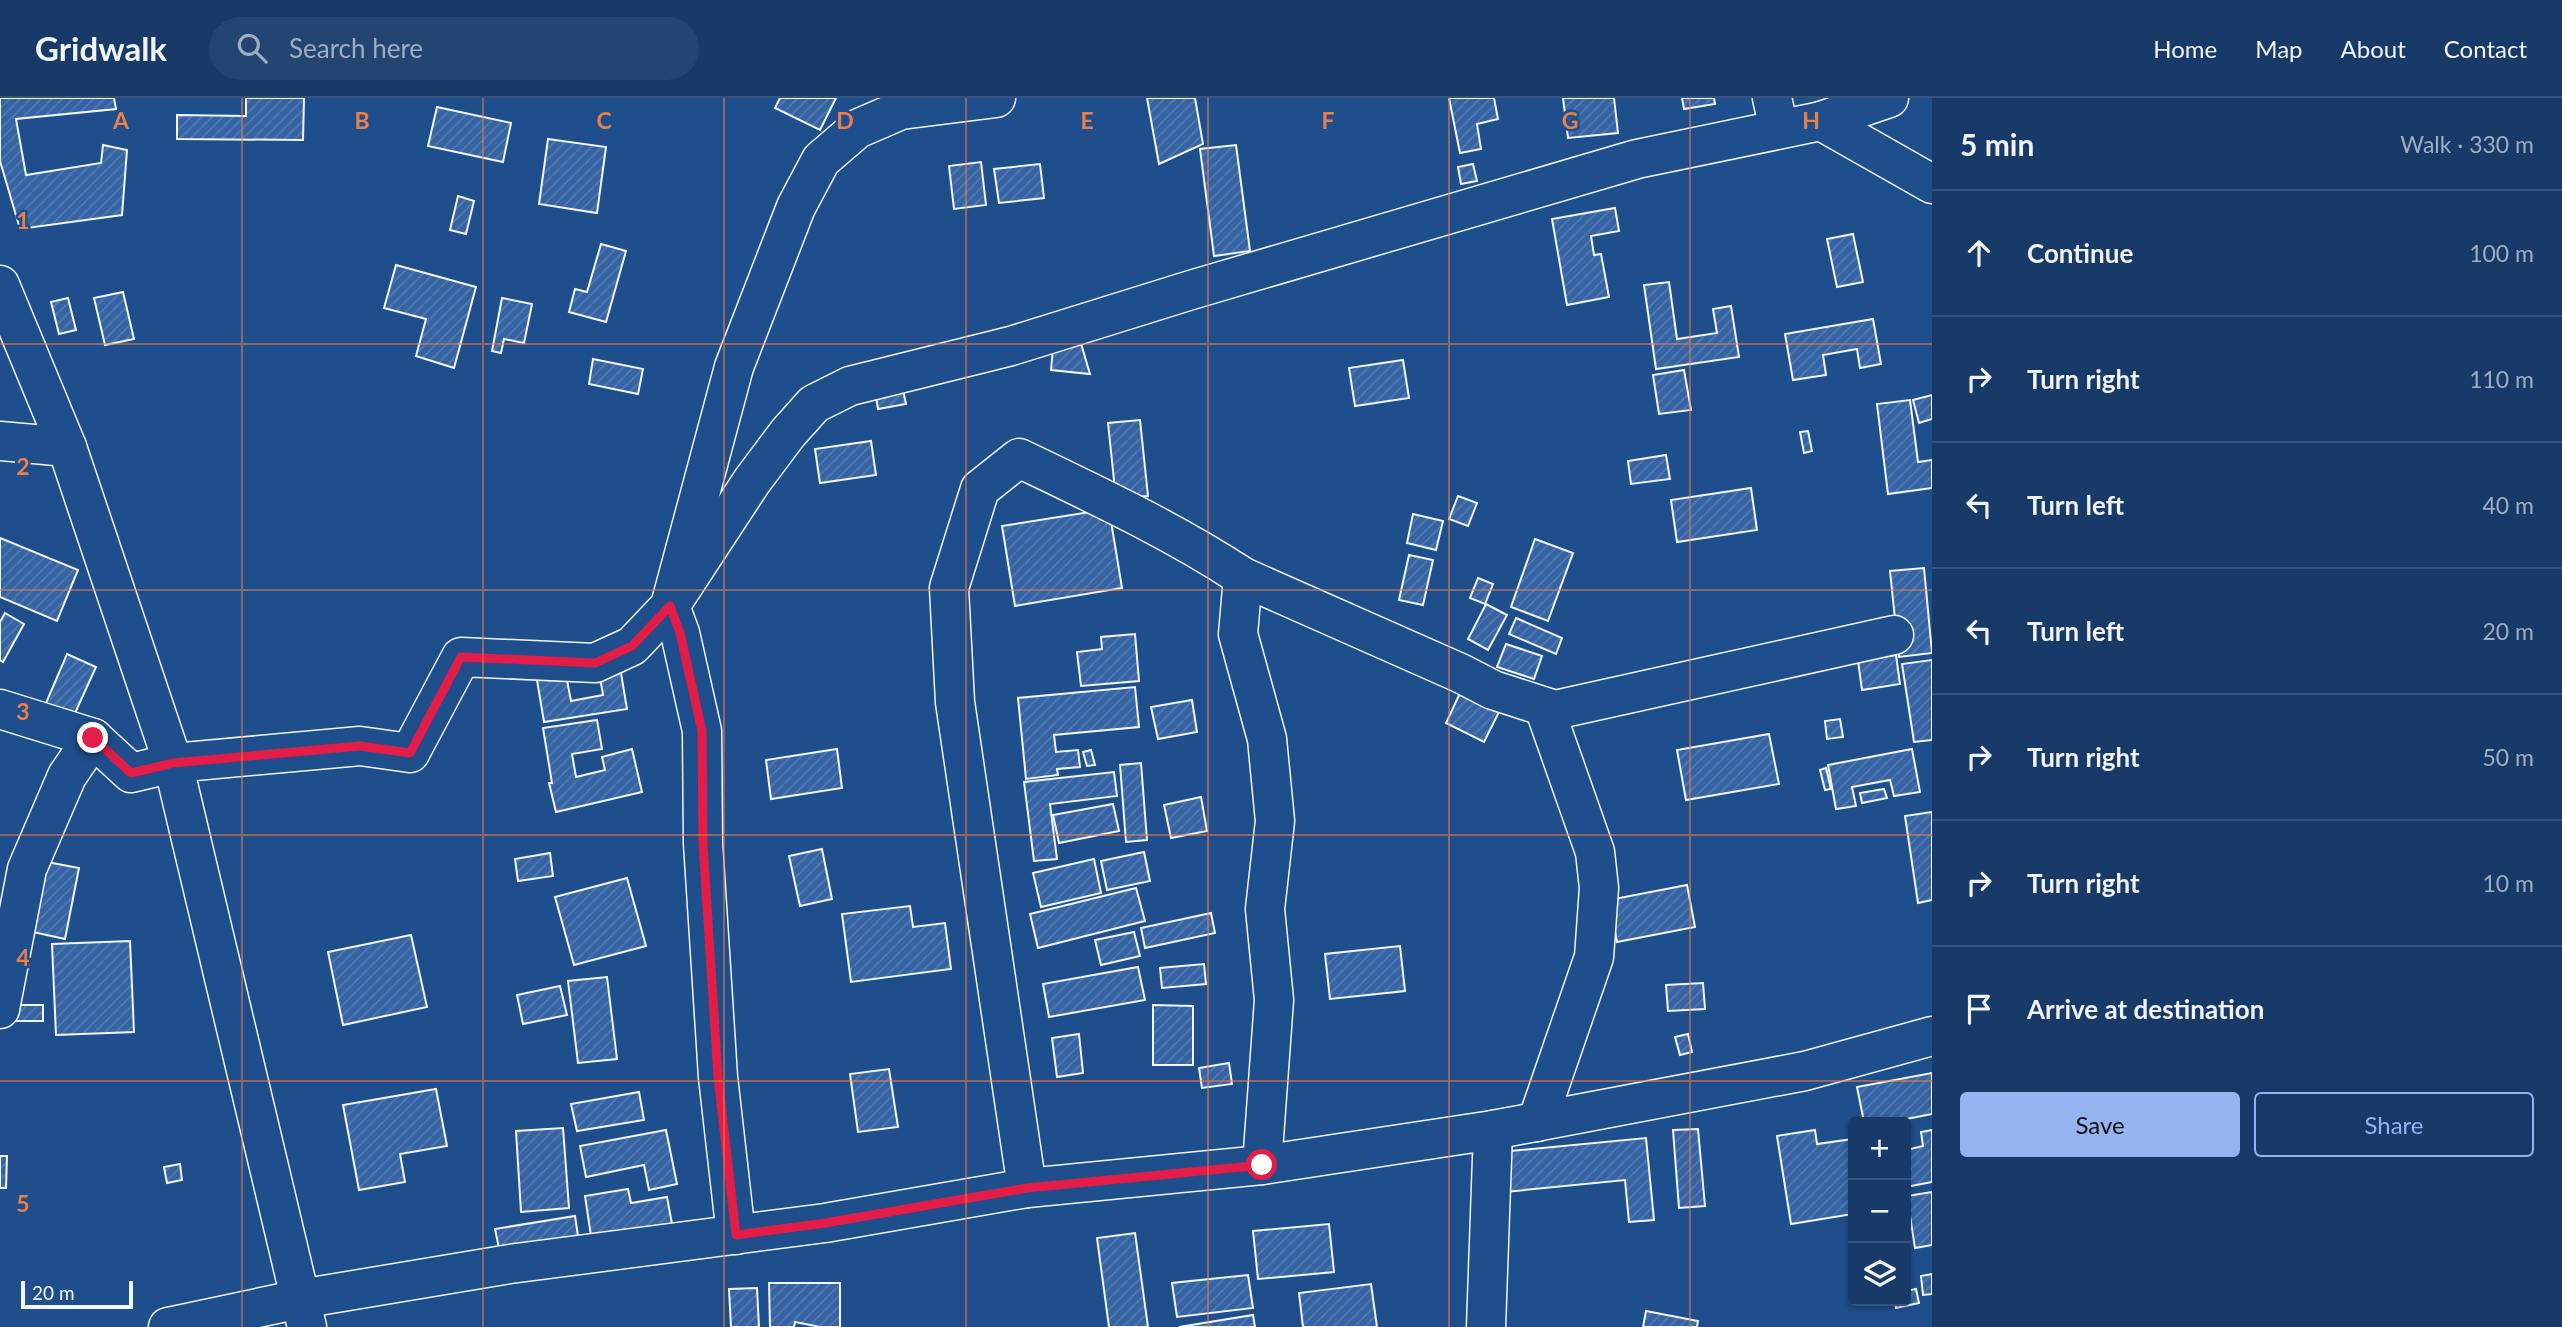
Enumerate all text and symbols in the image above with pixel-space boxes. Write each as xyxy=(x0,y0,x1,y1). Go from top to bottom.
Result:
search box xyxy=(209,17,699,80)
text: Gridwalk xyxy=(35,28,167,68)
icon: search xyxy=(233,29,271,67)
text: Search here xyxy=(289,32,423,64)
text: Home xyxy=(2153,34,2217,63)
text: Map xyxy=(2255,34,2303,63)
text: About xyxy=(2341,34,2406,63)
text: Contact xyxy=(2444,34,2527,63)
text: A xyxy=(112,106,130,134)
text: B xyxy=(354,106,370,134)
text: C xyxy=(596,106,612,134)
text: D xyxy=(836,106,854,134)
text: E xyxy=(1080,106,1094,134)
text: F xyxy=(1321,106,1335,134)
text: G xyxy=(1562,106,1578,134)
text: H xyxy=(1802,106,1820,134)
text: 5 min xyxy=(1960,126,2034,162)
text: Walk · 330 m xyxy=(2400,130,2534,158)
text: 1 xyxy=(16,206,30,234)
icon: ahead xyxy=(1960,234,1998,272)
text: Continue xyxy=(2027,237,2133,269)
text: 100 m xyxy=(2469,239,2534,267)
icon: right xyxy=(1960,360,1998,398)
text: Turn right xyxy=(2027,363,2140,395)
text: 110 m xyxy=(2469,365,2534,393)
text: 2 xyxy=(16,452,30,480)
icon: left xyxy=(1960,486,1998,524)
text: Turn left xyxy=(2027,489,2124,521)
text: 40 m xyxy=(2483,491,2534,519)
icon: left xyxy=(1960,612,1998,650)
text: Turn left xyxy=(2027,615,2124,647)
text: 20 m xyxy=(2483,617,2534,645)
text: 3 xyxy=(16,697,30,725)
route end xyxy=(77,722,108,753)
icon: right xyxy=(1960,738,1998,776)
text: Turn right xyxy=(2027,741,2140,773)
text: 50 m xyxy=(2483,743,2534,771)
icon: right xyxy=(1960,864,1998,902)
text: Turn right xyxy=(2027,867,2140,899)
text: 10 m xyxy=(2483,869,2534,897)
text: 4 xyxy=(16,943,30,971)
icon: arrive xyxy=(1960,990,1998,1028)
text: Arrive at destination xyxy=(2027,993,2264,1025)
button: Save xyxy=(1960,1092,2240,1157)
button: Share xyxy=(2254,1092,2534,1157)
map controls xyxy=(1848,1117,1911,1306)
button: + xyxy=(1848,1117,1911,1180)
route start xyxy=(1246,1149,1277,1180)
button: − xyxy=(1848,1180,1911,1243)
text: 5 xyxy=(16,1189,30,1217)
button: layers xyxy=(1848,1243,1911,1306)
scale bar xyxy=(21,1278,133,1310)
text: 20 m xyxy=(32,1281,75,1304)

